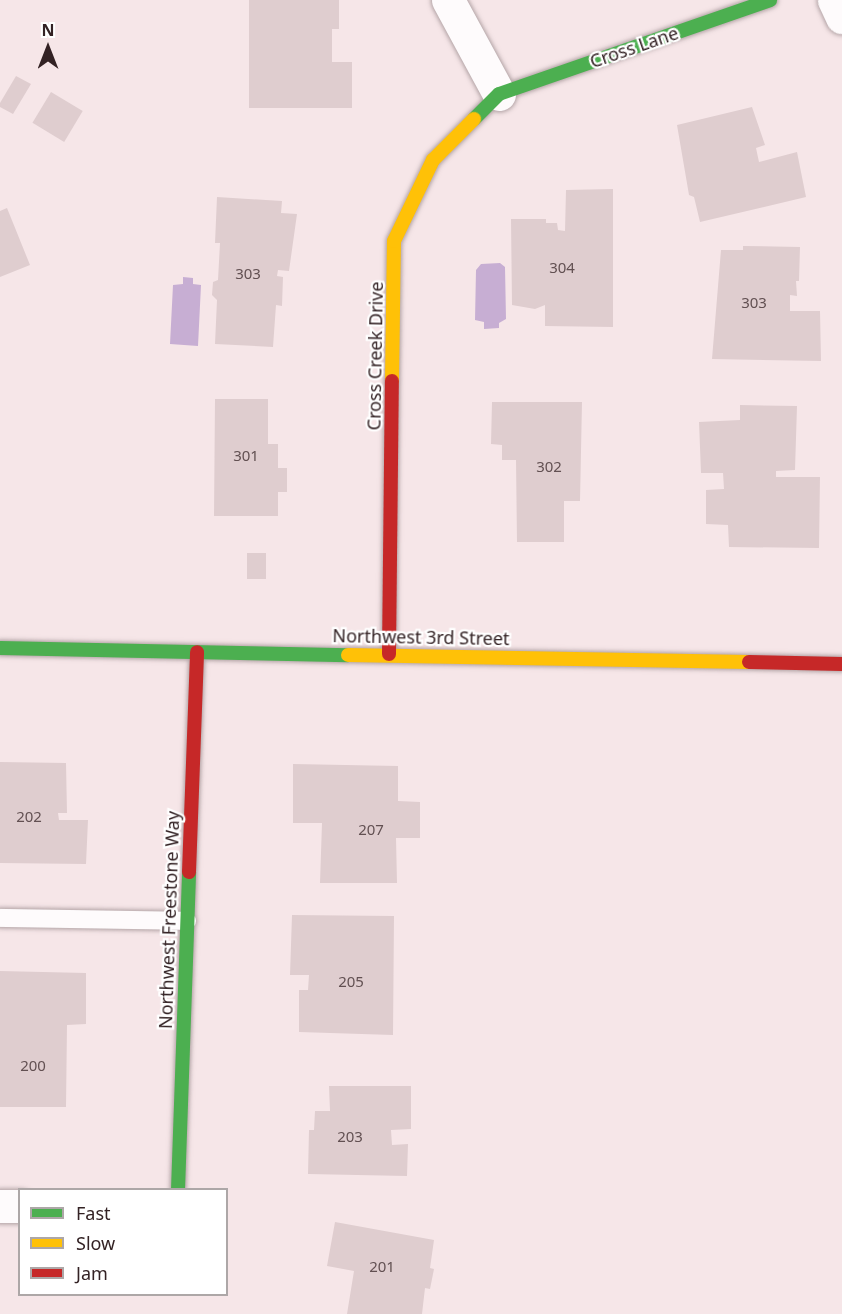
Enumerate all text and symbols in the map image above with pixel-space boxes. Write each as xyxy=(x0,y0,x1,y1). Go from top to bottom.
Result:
north arrow xyxy=(18,18,78,78)
text: N xyxy=(41,19,55,41)
street label: Cross Lane xyxy=(587,22,681,72)
house number: 304 xyxy=(549,259,575,277)
house number: 303 xyxy=(235,265,261,283)
street label: Cross Creek Drive xyxy=(363,281,387,431)
house number: 303 xyxy=(741,294,767,312)
house number: 301 xyxy=(233,447,259,465)
house number: 302 xyxy=(536,458,562,476)
street label: Northwest 3rd Street xyxy=(332,625,510,649)
house number: 202 xyxy=(16,808,42,826)
street label: Northwest Freestone Way xyxy=(154,811,184,1029)
house number: 207 xyxy=(358,821,384,839)
house number: 205 xyxy=(338,973,364,991)
house number: 200 xyxy=(20,1057,46,1075)
house number: 203 xyxy=(337,1128,363,1146)
legend xyxy=(18,1188,228,1296)
text: Fast xyxy=(76,1201,111,1225)
text: Slow xyxy=(76,1231,115,1255)
house number: 201 xyxy=(369,1258,395,1276)
text: Jam xyxy=(76,1261,108,1285)

